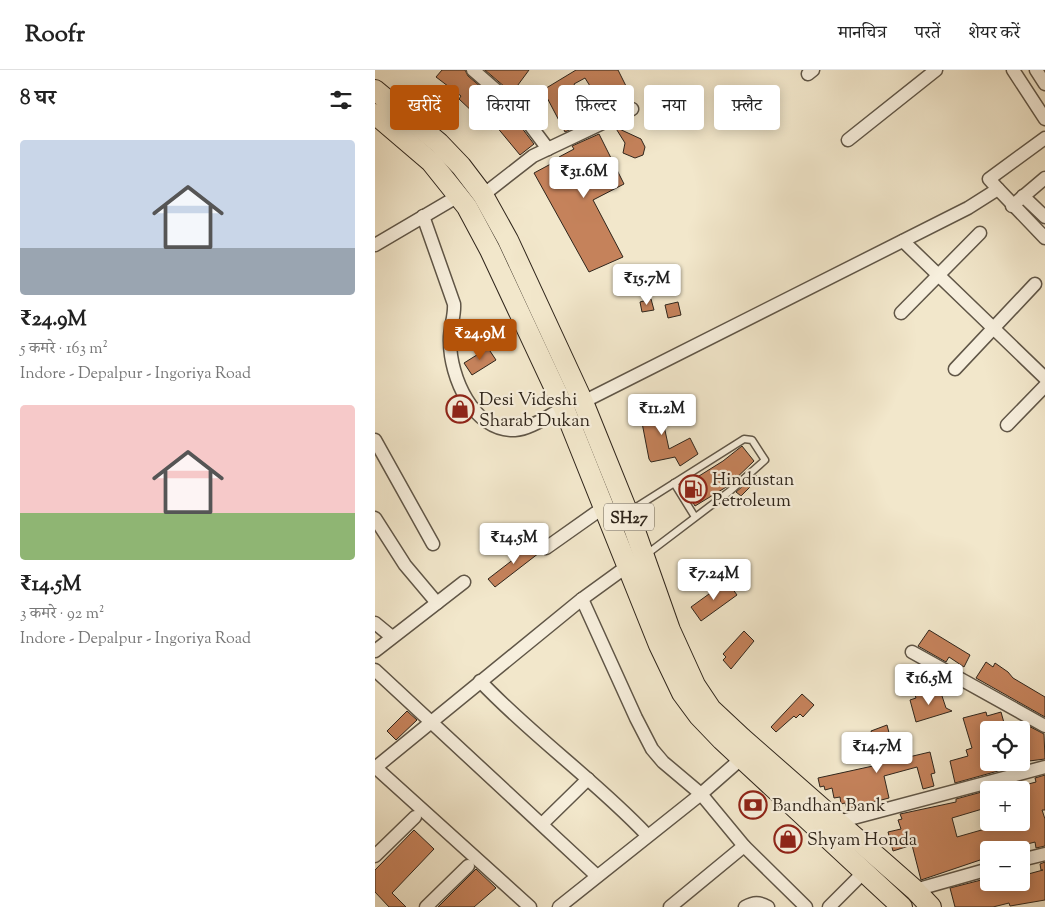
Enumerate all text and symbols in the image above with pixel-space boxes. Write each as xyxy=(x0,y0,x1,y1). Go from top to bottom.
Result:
text: Roofr xyxy=(25,18,85,52)
text: मानचित्र xyxy=(838,21,887,47)
text: परतें xyxy=(915,21,940,47)
text: शेयर करें xyxy=(968,21,1020,47)
text: 8 घर xyxy=(20,84,56,114)
chip: खरीदें xyxy=(390,85,459,130)
chip: किराया xyxy=(469,85,548,130)
chip: फ़िल्टर xyxy=(558,85,634,130)
chip: नया xyxy=(644,85,704,130)
chip: फ़्लैट xyxy=(714,85,780,130)
icon: filters xyxy=(327,86,355,114)
pin: ₹31.6M xyxy=(543,156,625,199)
text: ₹31.6M xyxy=(560,161,608,184)
icon: home xyxy=(143,172,233,262)
pin: ₹15.7M xyxy=(606,264,688,306)
text: ₹15.7M xyxy=(624,268,670,291)
text: ₹24.9M xyxy=(20,305,87,335)
pin: ₹24.9M xyxy=(439,318,521,361)
text: ₹24.9M xyxy=(455,323,505,346)
text: 5 कमरे · 163 m² xyxy=(20,338,108,361)
text: Indore - Depalpur - Ingoriya Road xyxy=(20,363,251,386)
place label: Desi Videshi Sharab Dukan xyxy=(479,388,591,435)
shop icon: Desi Videshi Sharab Dukan xyxy=(445,394,475,424)
pin: ₹11.2M xyxy=(621,394,703,436)
text: ₹11.2M xyxy=(639,398,685,421)
icon: home xyxy=(143,437,233,527)
place label: Hindustan Petroleum xyxy=(712,468,795,515)
fuel station icon: Hindustan Petroleum xyxy=(678,474,708,504)
road number: SH27 xyxy=(604,504,654,531)
pin: ₹14.5M xyxy=(473,522,555,565)
text: ₹14.5M xyxy=(491,527,537,550)
pin: ₹7.24M xyxy=(673,558,755,601)
text: ₹7.24M xyxy=(689,563,739,586)
text: ₹14.5M xyxy=(20,570,81,600)
text: 3 कमरे · 92 m² xyxy=(20,603,104,626)
text: Indore - Depalpur - Ingoriya Road xyxy=(20,628,251,651)
pin: ₹16.5M xyxy=(888,664,970,706)
text: ₹16.5M xyxy=(906,668,952,691)
map controls xyxy=(980,721,1030,891)
button: locate xyxy=(980,721,1030,771)
pin: ₹14.7M xyxy=(836,732,918,774)
text: ₹14.7M xyxy=(852,736,902,759)
button: + xyxy=(980,781,1030,831)
bank icon: Bandhan Bank xyxy=(738,790,768,820)
place label: Bandhan Bank xyxy=(772,794,886,820)
shop icon: Shyam Honda xyxy=(773,824,803,854)
place label: Shyam Honda xyxy=(807,828,917,854)
button: − xyxy=(980,841,1030,891)

